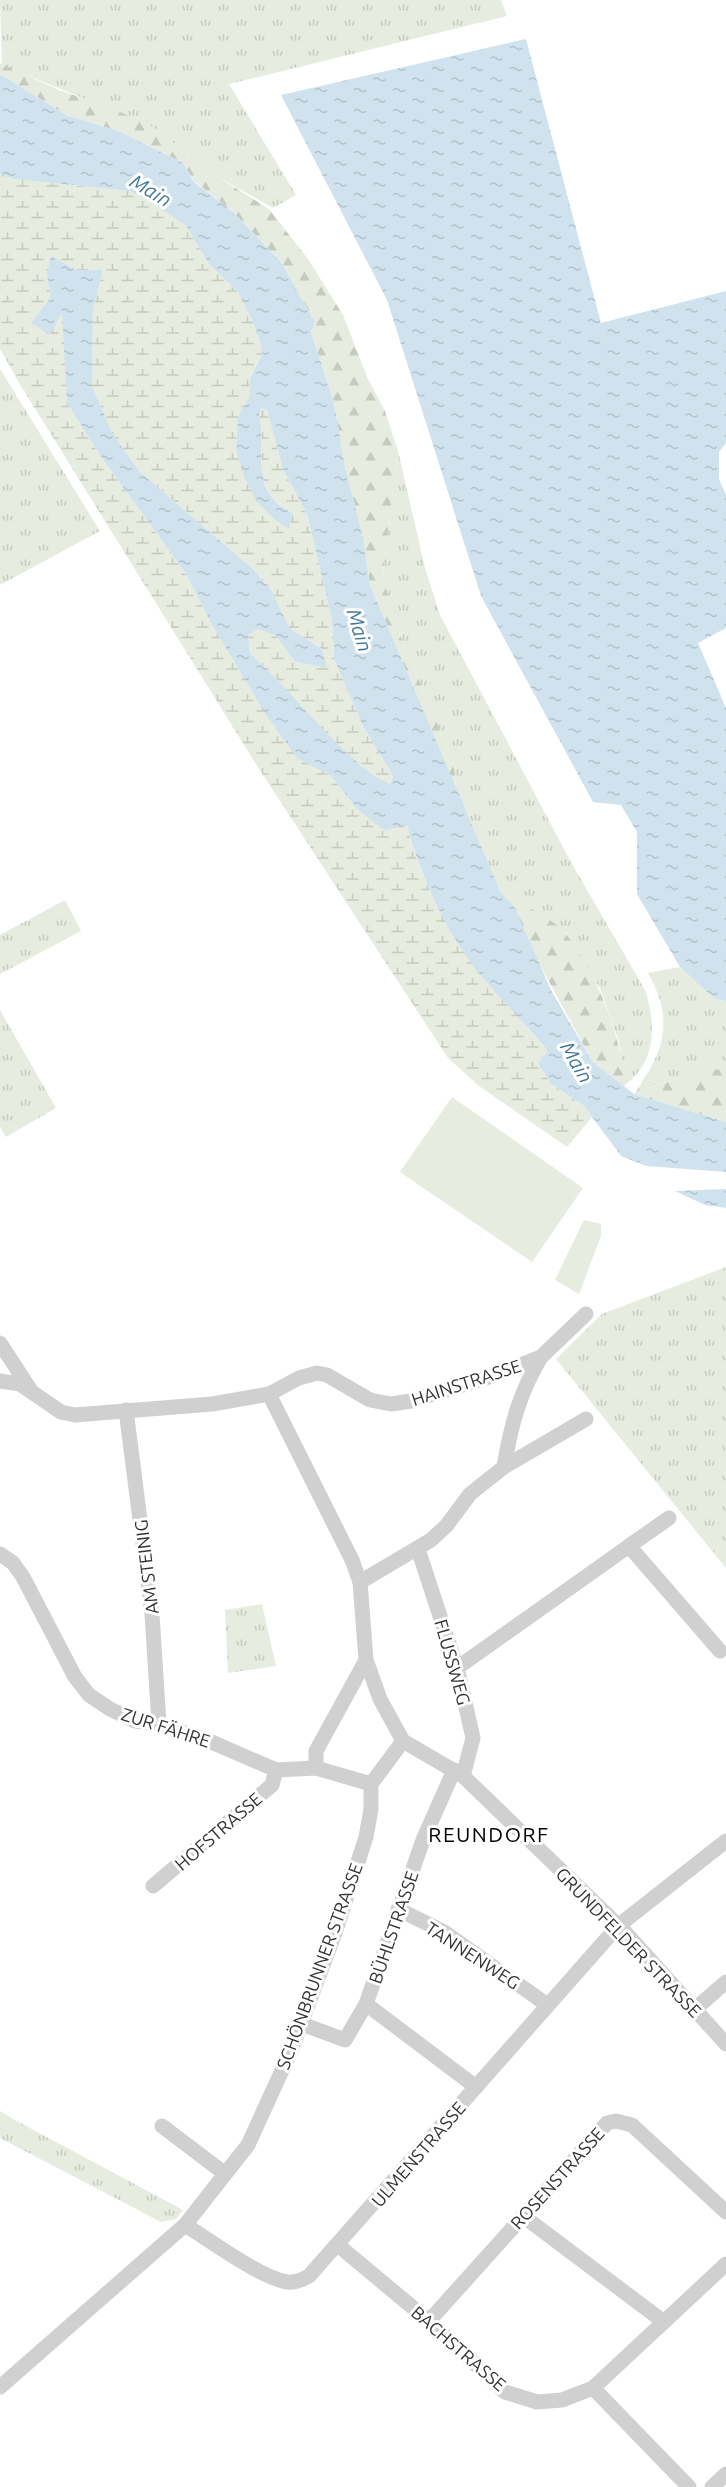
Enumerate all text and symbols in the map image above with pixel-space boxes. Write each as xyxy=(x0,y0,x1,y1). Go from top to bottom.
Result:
water label: Main xyxy=(126,169,176,211)
water label: Main xyxy=(343,606,377,654)
water label: Main xyxy=(556,1037,598,1087)
street label: HAINSTRASSE xyxy=(409,1355,523,1409)
street label: AM STEINIG xyxy=(130,1519,162,1615)
street label: FLUSSWEG xyxy=(431,1617,475,1707)
street label: ZUR FÄHRE xyxy=(119,1703,213,1751)
street label: HOFSTRASSE xyxy=(171,1788,265,1874)
district label: REUNDORF xyxy=(428,1822,550,1846)
street label: SCHÖNBRUNNER STRASSE xyxy=(272,1860,366,2072)
street label: GRUNDFELDER STRASSE xyxy=(552,1863,706,2021)
street label: BÜHLSTRASSE xyxy=(364,1868,422,1986)
street label: TANNENWEG xyxy=(422,1917,524,1993)
street label: ULMENSTRASSE xyxy=(367,2098,469,2210)
street label: ROSENSTRASSE xyxy=(506,2123,608,2233)
street label: BACHSTRASSE xyxy=(408,2302,510,2394)

